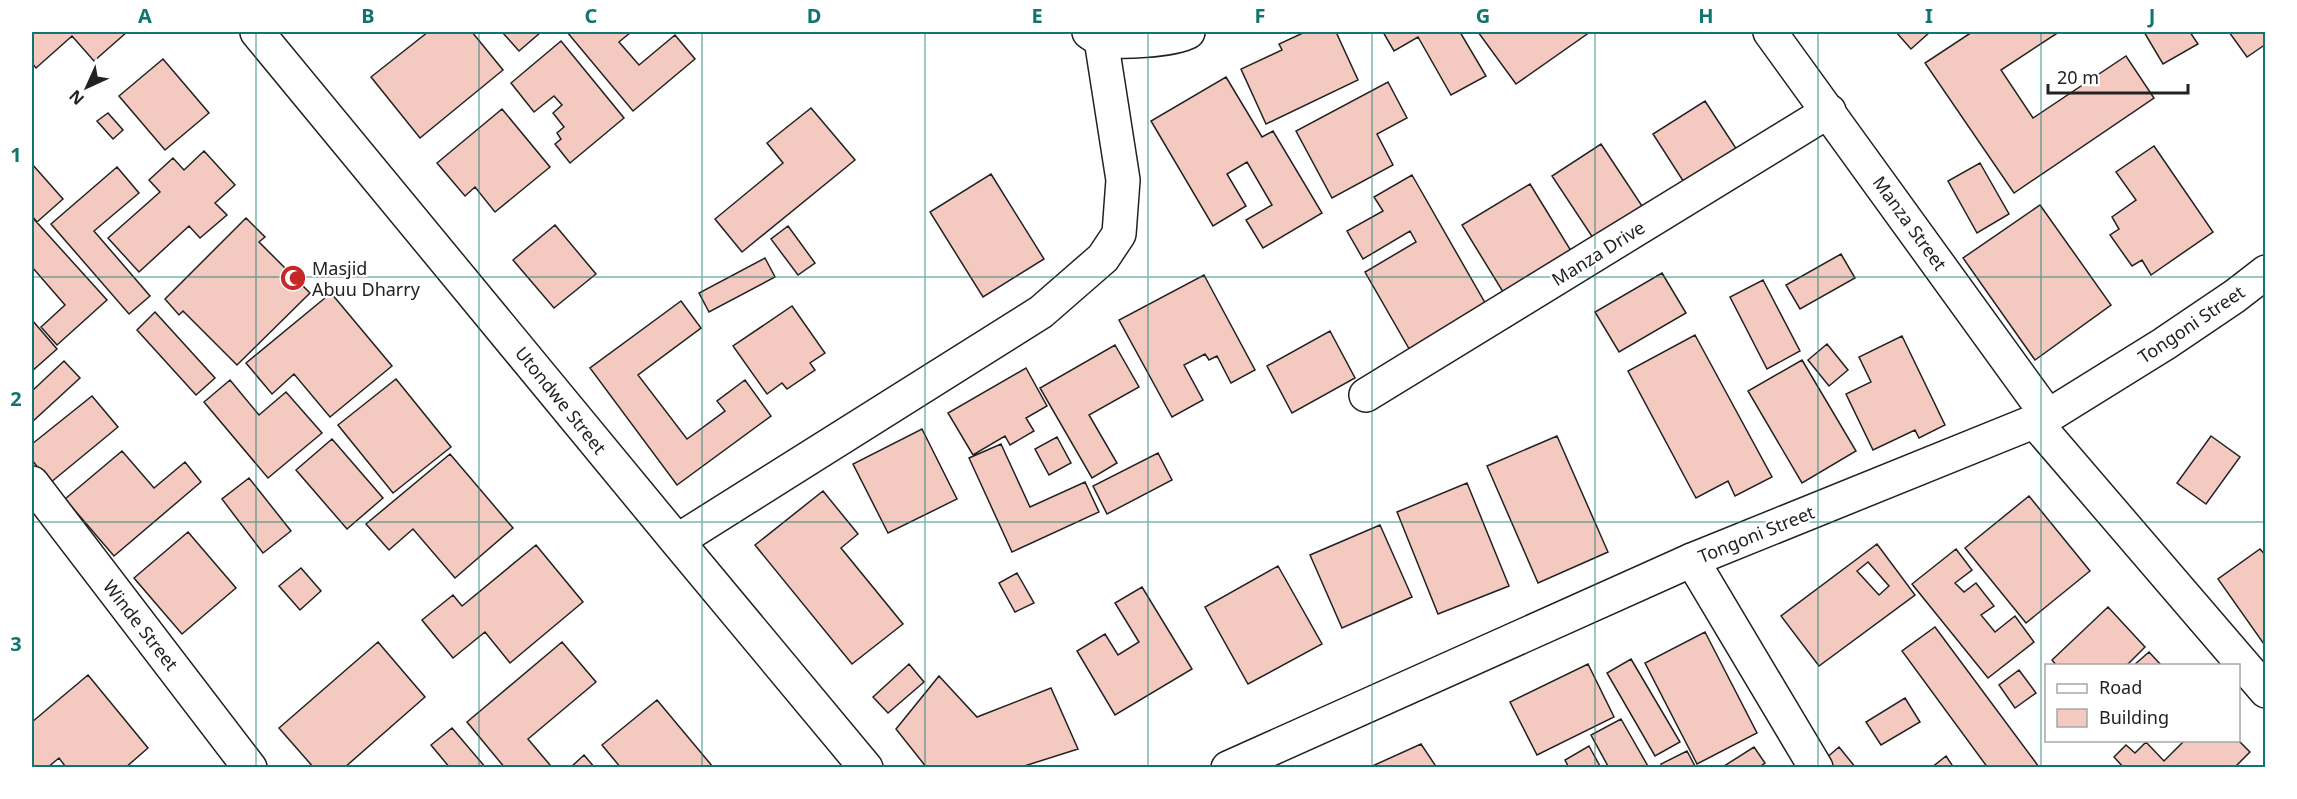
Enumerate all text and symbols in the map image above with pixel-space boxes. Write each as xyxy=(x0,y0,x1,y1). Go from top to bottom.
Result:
text: A xyxy=(138,2,152,29)
text: B xyxy=(361,2,375,29)
text: C xyxy=(585,2,598,29)
text: D xyxy=(807,2,821,29)
text: E xyxy=(1031,2,1043,29)
text: F xyxy=(1255,2,1265,29)
text: G xyxy=(1476,2,1490,29)
text: H xyxy=(1698,2,1714,29)
text: I xyxy=(1925,2,1933,29)
text: J xyxy=(2147,2,2155,29)
north arrow xyxy=(57,57,117,117)
scale bar xyxy=(2048,57,2188,95)
text: 20 m xyxy=(2057,65,2099,89)
text: N xyxy=(64,85,89,110)
text: 1 xyxy=(10,141,22,168)
street label: Manza Street xyxy=(1868,171,1953,275)
street label: Manza Drive xyxy=(1547,215,1649,291)
place label: Masjid Abuu Dharry xyxy=(312,256,421,301)
mosque icon: Masjid Abuu Dharry xyxy=(278,263,308,293)
street label: Tongoni Street xyxy=(2133,279,2249,368)
street label: Utondwe Street xyxy=(510,341,612,459)
text: 2 xyxy=(10,385,22,412)
street label: Tongoni Street xyxy=(1694,500,1818,568)
street label: Winde Street xyxy=(98,575,184,676)
text: 3 xyxy=(10,630,22,657)
legend xyxy=(2045,664,2240,742)
text: Road xyxy=(2099,675,2142,699)
text: Building xyxy=(2099,705,2169,729)

